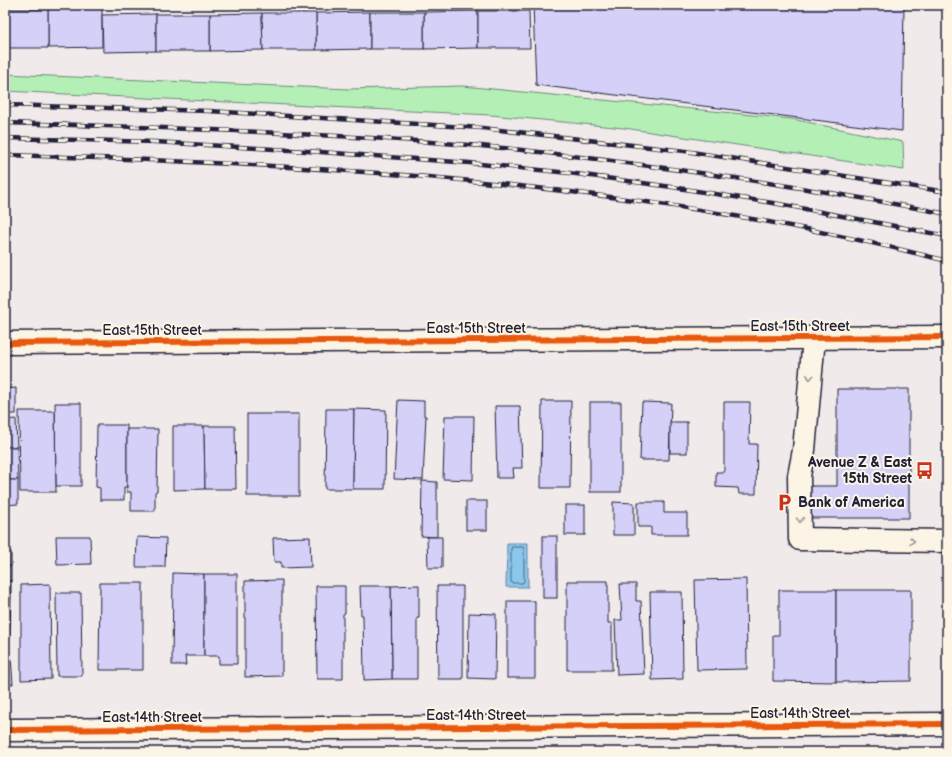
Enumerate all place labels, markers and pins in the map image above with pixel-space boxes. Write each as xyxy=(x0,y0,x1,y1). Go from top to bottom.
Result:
place label: Avenue Z & East 15th Street xyxy=(807,454,912,487)
bus stop icon: Avenue Z & East 15th Street xyxy=(915,460,935,480)
parking icon: Bank of America xyxy=(775,492,795,512)
place label: Bank of America xyxy=(798,494,905,511)

